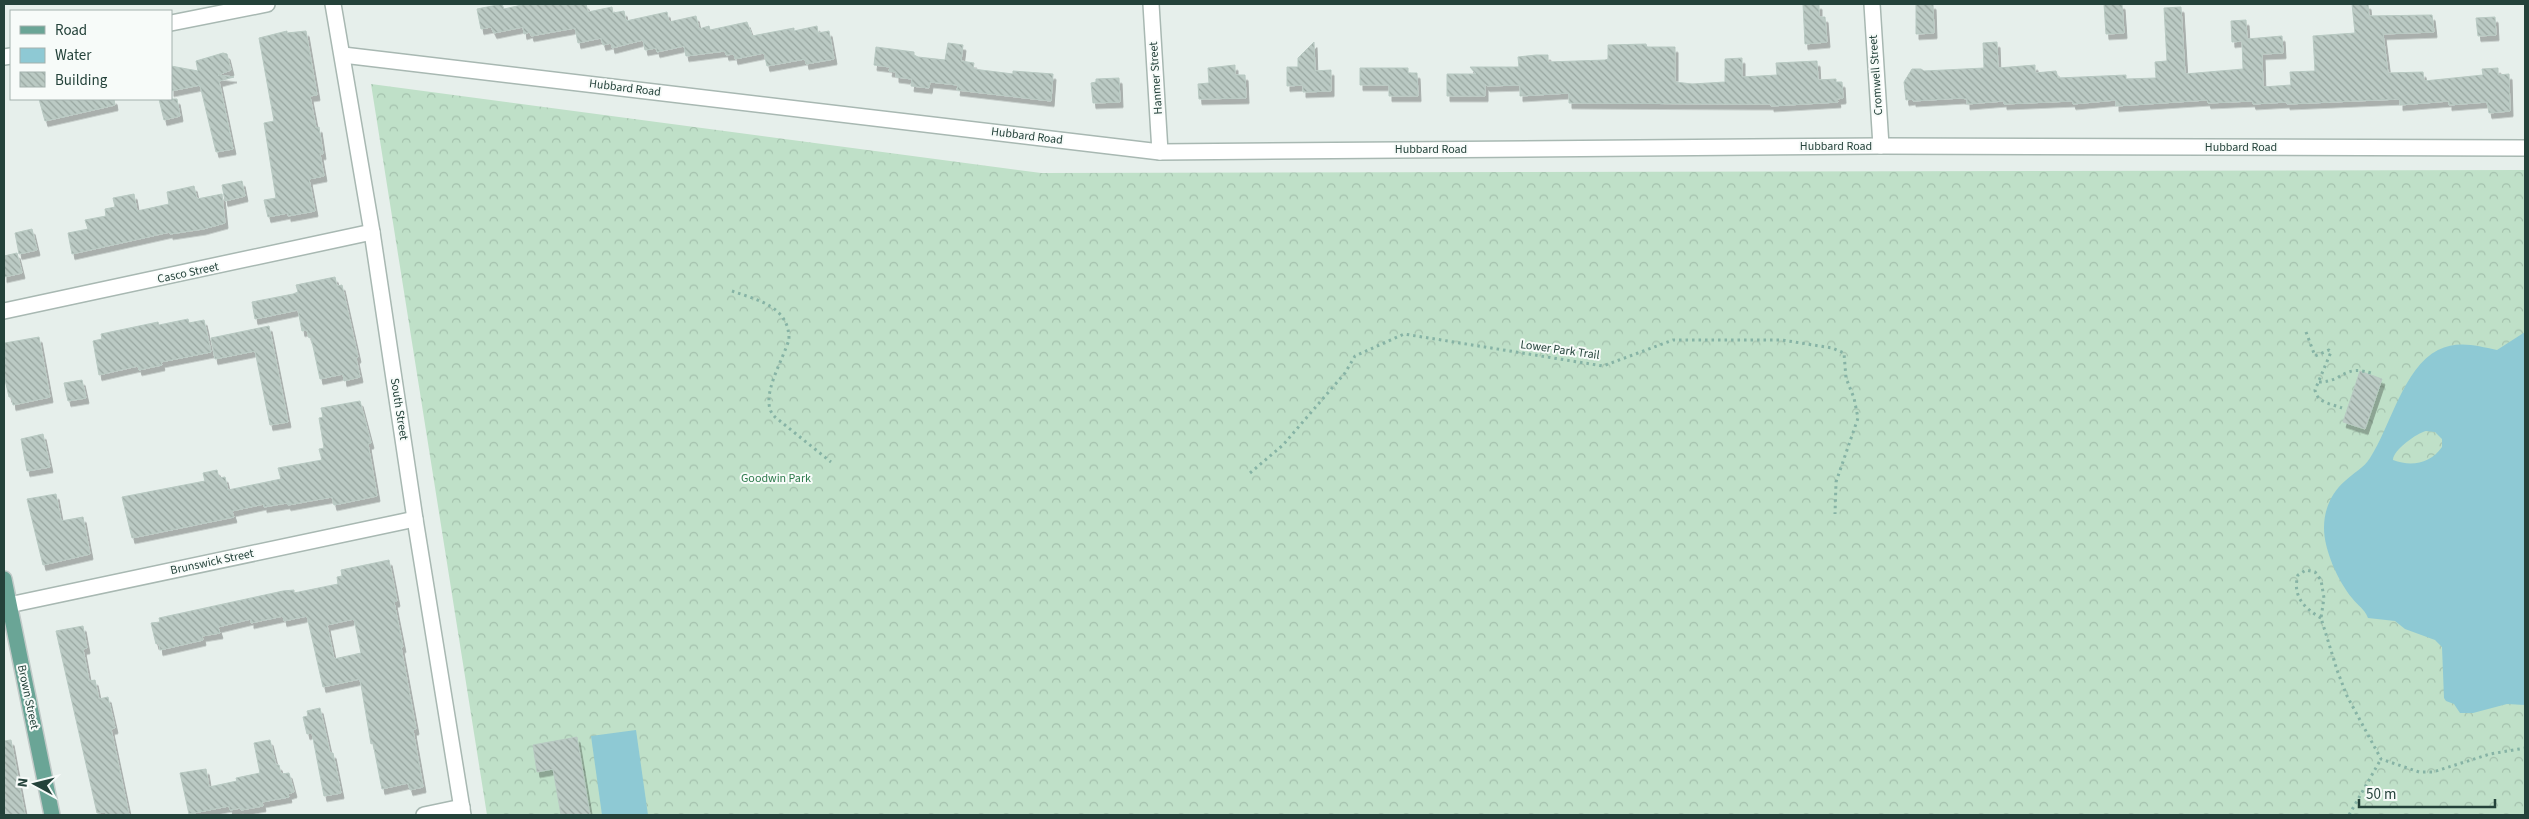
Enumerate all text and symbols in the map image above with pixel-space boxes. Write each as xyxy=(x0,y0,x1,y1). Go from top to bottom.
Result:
legend xyxy=(10,10,172,100)
text: Road xyxy=(55,20,87,41)
street label: Cromwell Street xyxy=(1865,34,1887,116)
street label: Hanmer Street xyxy=(1145,41,1167,115)
text: Water xyxy=(55,45,92,66)
text: Building xyxy=(55,70,108,91)
street label: Hubbard Road xyxy=(588,75,662,101)
street label: Hubbard Road xyxy=(990,123,1064,149)
street label: Hubbard Road xyxy=(1800,138,1872,155)
street label: Hubbard Road xyxy=(2205,139,2277,156)
street label: Hubbard Road xyxy=(1395,141,1467,158)
street label: Casco Street xyxy=(156,258,220,288)
street label: Lower Park Trail xyxy=(1519,336,1601,364)
street label: South Street xyxy=(386,377,412,441)
park label: Goodwin Park xyxy=(741,470,811,487)
street label: Brunswick Street xyxy=(169,545,255,579)
street label: Brown Street xyxy=(13,663,43,731)
north arrow xyxy=(10,759,60,809)
scale bar xyxy=(2359,776,2495,808)
text: N xyxy=(13,777,34,788)
text: 50 m xyxy=(2366,784,2396,805)

